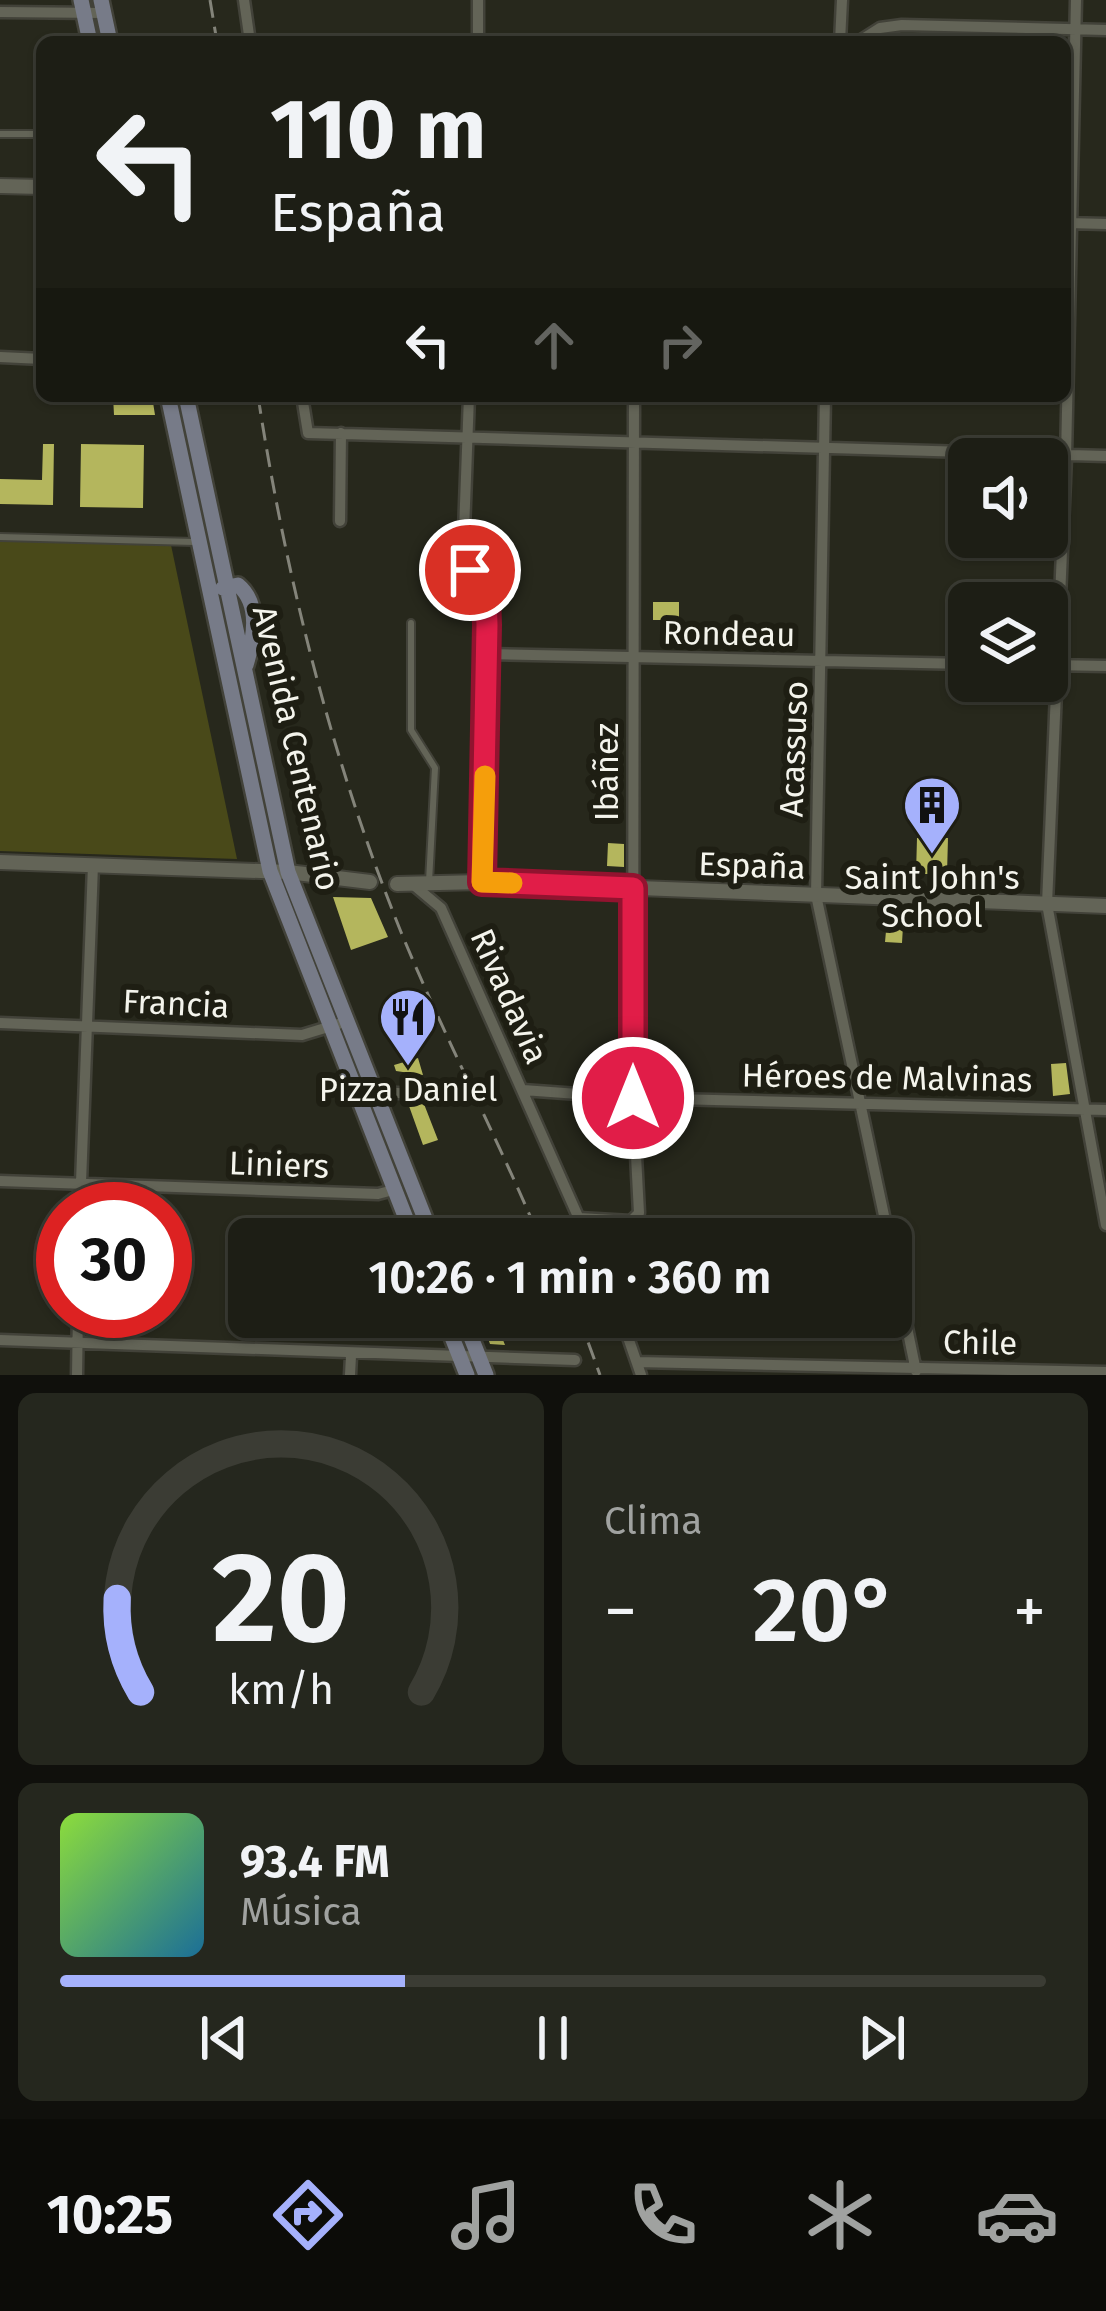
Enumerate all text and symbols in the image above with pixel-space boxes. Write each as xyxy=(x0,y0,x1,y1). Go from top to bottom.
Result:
text: 110 m xyxy=(270,79,486,180)
icon: left xyxy=(72,84,228,240)
text: España xyxy=(270,181,446,245)
icon: left xyxy=(395,312,461,378)
icon: ahead xyxy=(521,312,587,378)
icon: right xyxy=(647,312,713,378)
map controls xyxy=(948,438,1068,702)
button: sound xyxy=(948,438,1068,558)
pin xyxy=(419,519,521,621)
icon: arrive xyxy=(437,537,503,603)
button: layers xyxy=(948,582,1068,702)
street label: Avenida Centenario xyxy=(244,602,348,895)
street label: Rondeau xyxy=(662,613,796,655)
street label: Acassuso xyxy=(772,680,816,818)
street label: Ibáñez xyxy=(587,723,627,821)
building icon: Saint John's School xyxy=(901,774,963,856)
street label: España xyxy=(698,844,806,888)
place label: Saint John's School xyxy=(844,858,1020,936)
street label: Rivadavia xyxy=(462,923,557,1070)
street label: Francia xyxy=(121,981,230,1027)
restaurant icon: Pizza Daniel xyxy=(377,986,439,1068)
position arrow xyxy=(570,1035,696,1161)
street label: Héroes de Malvinas xyxy=(741,1055,1033,1101)
place label: Pizza Daniel xyxy=(319,1070,498,1110)
street label: Liniers xyxy=(228,1143,330,1187)
speed limit sign: 30 xyxy=(36,1182,192,1338)
text: 10:26 · 1 min · 360 m xyxy=(369,1251,771,1305)
street label: Chile xyxy=(942,1322,1017,1364)
text: Clima xyxy=(604,1498,703,1544)
text: 20 xyxy=(212,1524,350,1674)
text: 20° xyxy=(752,1557,898,1665)
text: − xyxy=(604,1572,637,1651)
text: + xyxy=(1013,1572,1046,1651)
text: km/h xyxy=(228,1664,334,1715)
text: 93.4 FM xyxy=(240,1835,390,1889)
text: Música xyxy=(240,1889,362,1935)
icon: previous xyxy=(191,2005,257,2071)
icon: pause xyxy=(520,2005,586,2071)
icon: next xyxy=(849,2005,915,2071)
icon: directions xyxy=(266,2173,350,2257)
icon: music xyxy=(444,2173,528,2257)
icon: phone xyxy=(621,2173,705,2257)
icon: climate xyxy=(798,2173,882,2257)
icon: car xyxy=(975,2173,1059,2257)
text: 10:25 xyxy=(47,2183,173,2247)

